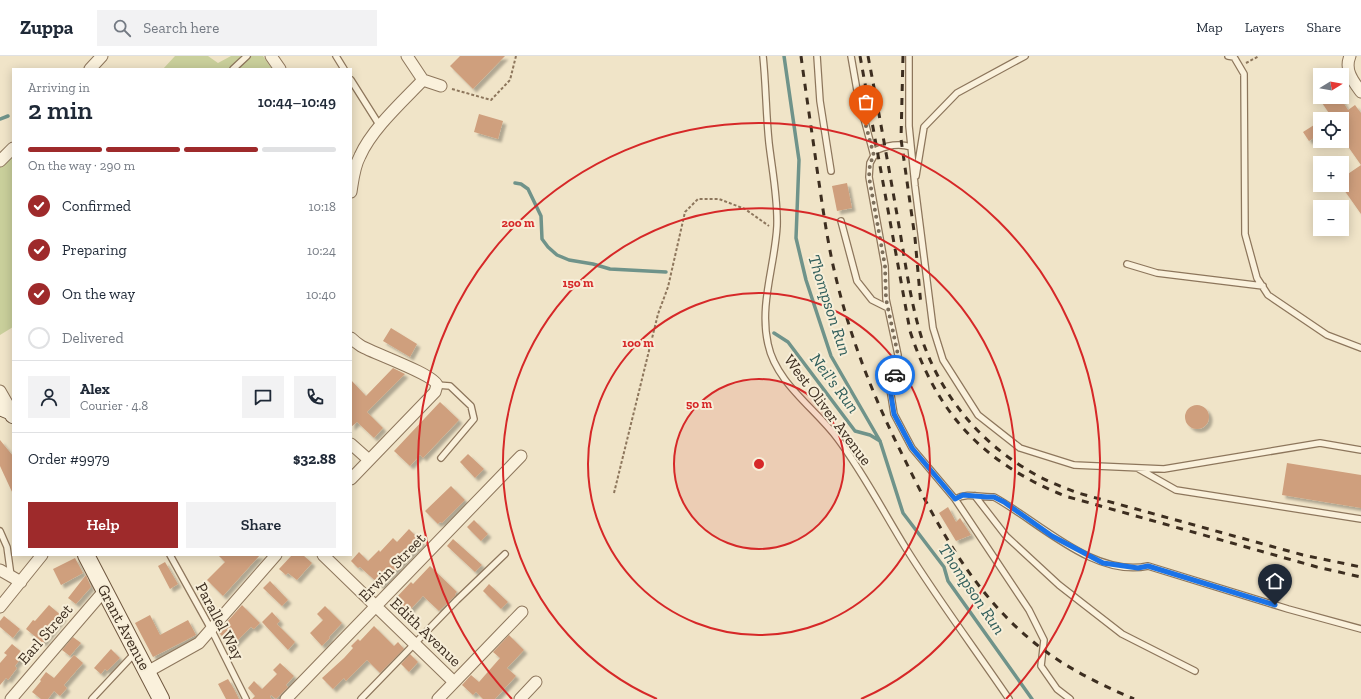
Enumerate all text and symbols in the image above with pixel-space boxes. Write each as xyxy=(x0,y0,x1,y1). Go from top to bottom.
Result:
search box xyxy=(97,10,377,46)
text: Zuppa xyxy=(20,16,73,39)
icon: search xyxy=(111,17,133,39)
text: Search here xyxy=(143,19,219,37)
text: Map xyxy=(1196,19,1223,36)
text: Layers xyxy=(1245,19,1284,36)
text: Share xyxy=(1306,19,1341,36)
north arrow xyxy=(1313,68,1349,104)
map controls xyxy=(1313,68,1349,236)
text: Arriving in xyxy=(28,80,90,95)
pin xyxy=(849,85,883,126)
icon: bag xyxy=(855,91,877,113)
text: 10:44–10:49 xyxy=(258,93,336,111)
text: 2 min xyxy=(28,94,92,126)
button: locate xyxy=(1313,112,1349,148)
button: + xyxy=(1313,156,1349,192)
text: On the way · 290 m xyxy=(28,158,135,173)
icon: check xyxy=(28,195,50,217)
text: Confirmed xyxy=(62,197,131,215)
text: 10:18 xyxy=(309,199,336,214)
button: − xyxy=(1313,200,1349,236)
text: 200 m xyxy=(501,216,535,230)
icon: check xyxy=(28,239,50,261)
text: Preparing xyxy=(62,241,127,259)
text: 10:24 xyxy=(307,243,336,258)
water label: Thompson Run xyxy=(804,252,856,358)
text: 150 m xyxy=(563,276,594,290)
icon: check xyxy=(28,283,50,305)
text: On the way xyxy=(62,285,135,303)
text: 10:40 xyxy=(306,287,336,302)
text: Delivered xyxy=(62,329,124,347)
text: 100 m xyxy=(622,336,654,350)
water label: Neil's Run xyxy=(806,349,864,417)
street label: West Oliver Avenue xyxy=(780,351,876,469)
courier xyxy=(875,355,915,395)
icon: car xyxy=(884,364,906,386)
button: person xyxy=(28,376,70,418)
button: chat xyxy=(242,376,284,418)
button: phone xyxy=(294,376,336,418)
text: Alex xyxy=(80,380,110,398)
text: 50 m xyxy=(686,397,712,411)
text: Courier · 4.8 xyxy=(80,398,148,413)
text: Order #9979 xyxy=(28,450,110,468)
text: $32.88 xyxy=(293,450,336,468)
centre of rings xyxy=(752,457,766,471)
button: Help xyxy=(28,502,178,548)
button: Share xyxy=(186,502,336,548)
street label: Erwin Street xyxy=(355,529,429,605)
water label: Thompson Run xyxy=(934,540,1010,638)
pin xyxy=(1258,564,1292,605)
icon: home xyxy=(1264,570,1286,592)
street label: Parallel Way xyxy=(192,579,249,663)
street label: Grant Avenue xyxy=(93,581,155,673)
street label: Edith Avenue xyxy=(387,593,465,671)
street label: Earl Street xyxy=(14,600,76,668)

